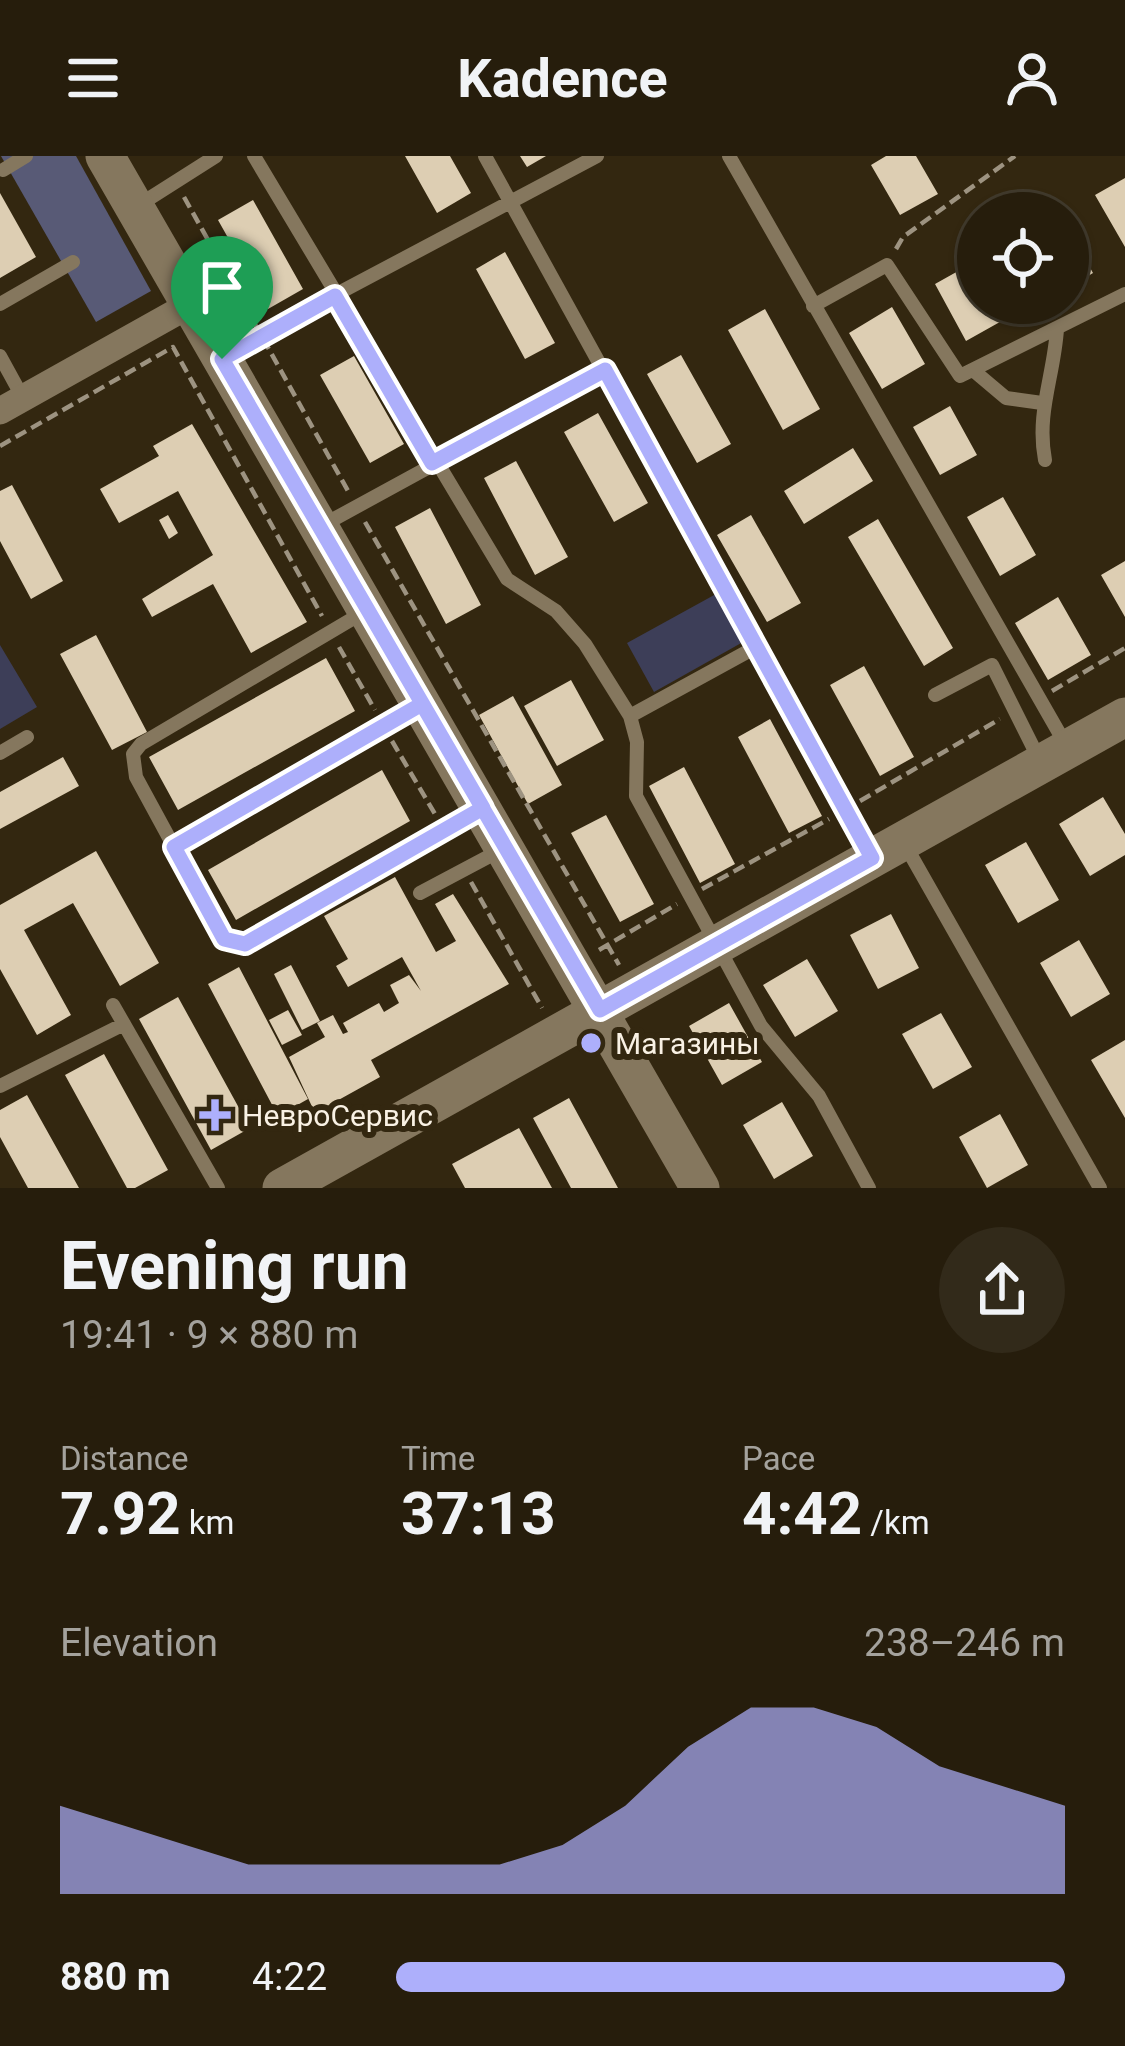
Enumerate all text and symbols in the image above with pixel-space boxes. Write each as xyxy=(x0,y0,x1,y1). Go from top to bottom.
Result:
icon: menu xyxy=(60,45,126,111)
icon: person xyxy=(999,45,1065,111)
text: Kadence xyxy=(457,47,668,110)
map controls xyxy=(957,192,1089,324)
button: locate xyxy=(957,192,1089,324)
pin xyxy=(171,236,273,359)
icon: arrive xyxy=(189,254,255,320)
place label: Магазины xyxy=(615,1026,760,1061)
marker: Магазины xyxy=(578,1030,604,1056)
place label: НевроСервис xyxy=(242,1098,433,1133)
marker: НевроСервис xyxy=(199,1099,231,1131)
button: share xyxy=(939,1227,1065,1353)
text: Evening run xyxy=(60,1228,409,1305)
text: 19:41 · 9 × 880 m xyxy=(60,1312,358,1358)
text: Distance xyxy=(60,1439,188,1478)
text: Time xyxy=(401,1439,475,1478)
text: Pace xyxy=(742,1439,815,1478)
text: 7.92 xyxy=(60,1478,181,1549)
text: 37:13 xyxy=(401,1478,556,1549)
text: 4:42 xyxy=(742,1478,862,1549)
text: km xyxy=(181,1503,235,1542)
text: /km xyxy=(862,1503,930,1542)
text: Elevation xyxy=(60,1620,218,1666)
text: 238–246 m xyxy=(864,1620,1065,1666)
text: 880 m xyxy=(60,1954,171,2000)
text: 4:22 xyxy=(252,1954,327,2000)

